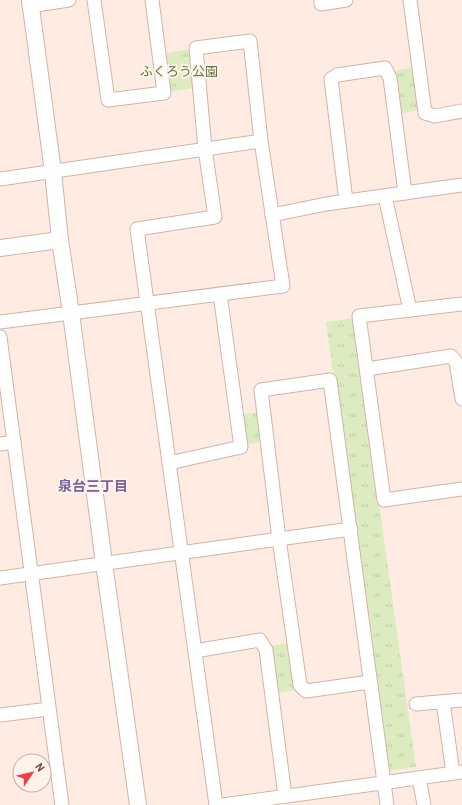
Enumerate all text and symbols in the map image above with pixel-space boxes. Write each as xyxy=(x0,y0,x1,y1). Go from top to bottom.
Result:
park label: ふくろう公園 xyxy=(140,63,218,79)
district label: 泉台三丁目 xyxy=(58,477,128,494)
north arrow xyxy=(12,753,52,793)
text: N xyxy=(33,760,48,774)

